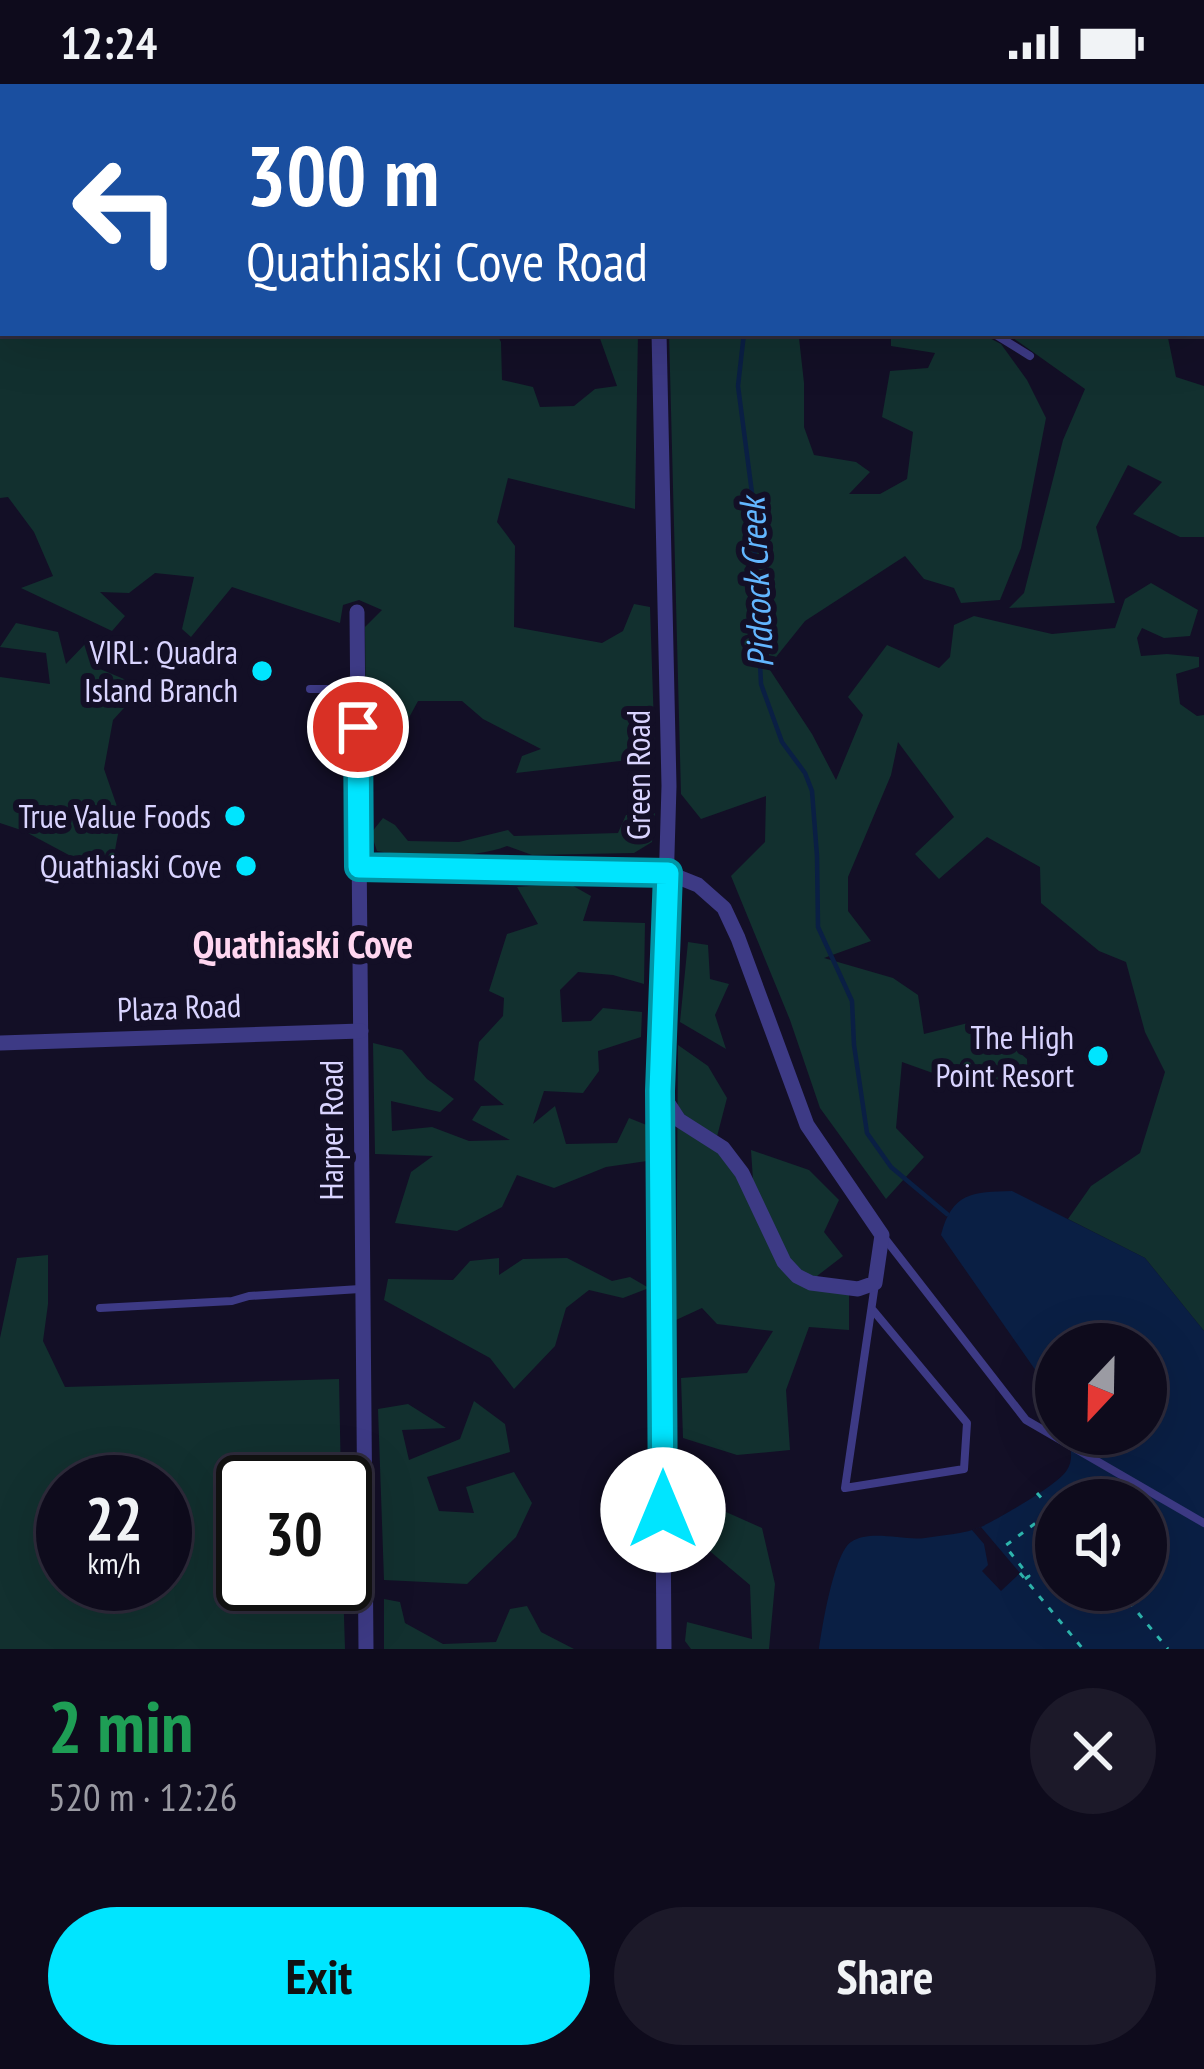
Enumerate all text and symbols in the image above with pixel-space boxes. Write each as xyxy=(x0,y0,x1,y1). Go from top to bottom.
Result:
text: 12:24 xyxy=(60,13,157,71)
text: 300 m xyxy=(246,120,439,229)
icon: left xyxy=(48,132,204,288)
text: Quathiaski Cove Road xyxy=(246,226,648,296)
water label: Pidcock Creek xyxy=(727,493,783,669)
place label: VIRL: Quadra Island Branch xyxy=(84,630,238,711)
marker: VIRL: Quadra Island Branch xyxy=(249,658,275,684)
pin xyxy=(307,676,409,778)
icon: arrive xyxy=(325,694,391,760)
street label: Green Road xyxy=(616,710,659,840)
place label: True Value Foods xyxy=(19,794,211,837)
marker: True Value Foods xyxy=(222,803,248,829)
place label: Quathiaski Cove xyxy=(40,844,222,887)
marker: Quathiaski Cove xyxy=(233,853,259,879)
district label: Quathiaski Cove xyxy=(193,918,413,969)
street label: Plaza Road xyxy=(116,983,242,1030)
place label: The High Point Resort xyxy=(936,1015,1074,1096)
marker: The High Point Resort xyxy=(1085,1043,1111,1069)
street label: Harper Road xyxy=(309,1060,352,1200)
north arrow xyxy=(1035,1323,1167,1455)
map controls xyxy=(1035,1323,1167,1611)
position arrow xyxy=(600,1447,726,1573)
speed limit sign: 30 xyxy=(216,1455,372,1611)
text: 22 xyxy=(85,1479,143,1557)
button: sound xyxy=(1035,1479,1167,1611)
text: km/h xyxy=(87,1543,141,1582)
text: 2 min xyxy=(48,1679,193,1772)
button: close xyxy=(1030,1688,1156,1814)
text: 520 m · 12:26 xyxy=(48,1771,237,1822)
button: Exit xyxy=(48,1907,590,2045)
button: Share xyxy=(614,1907,1156,2045)

